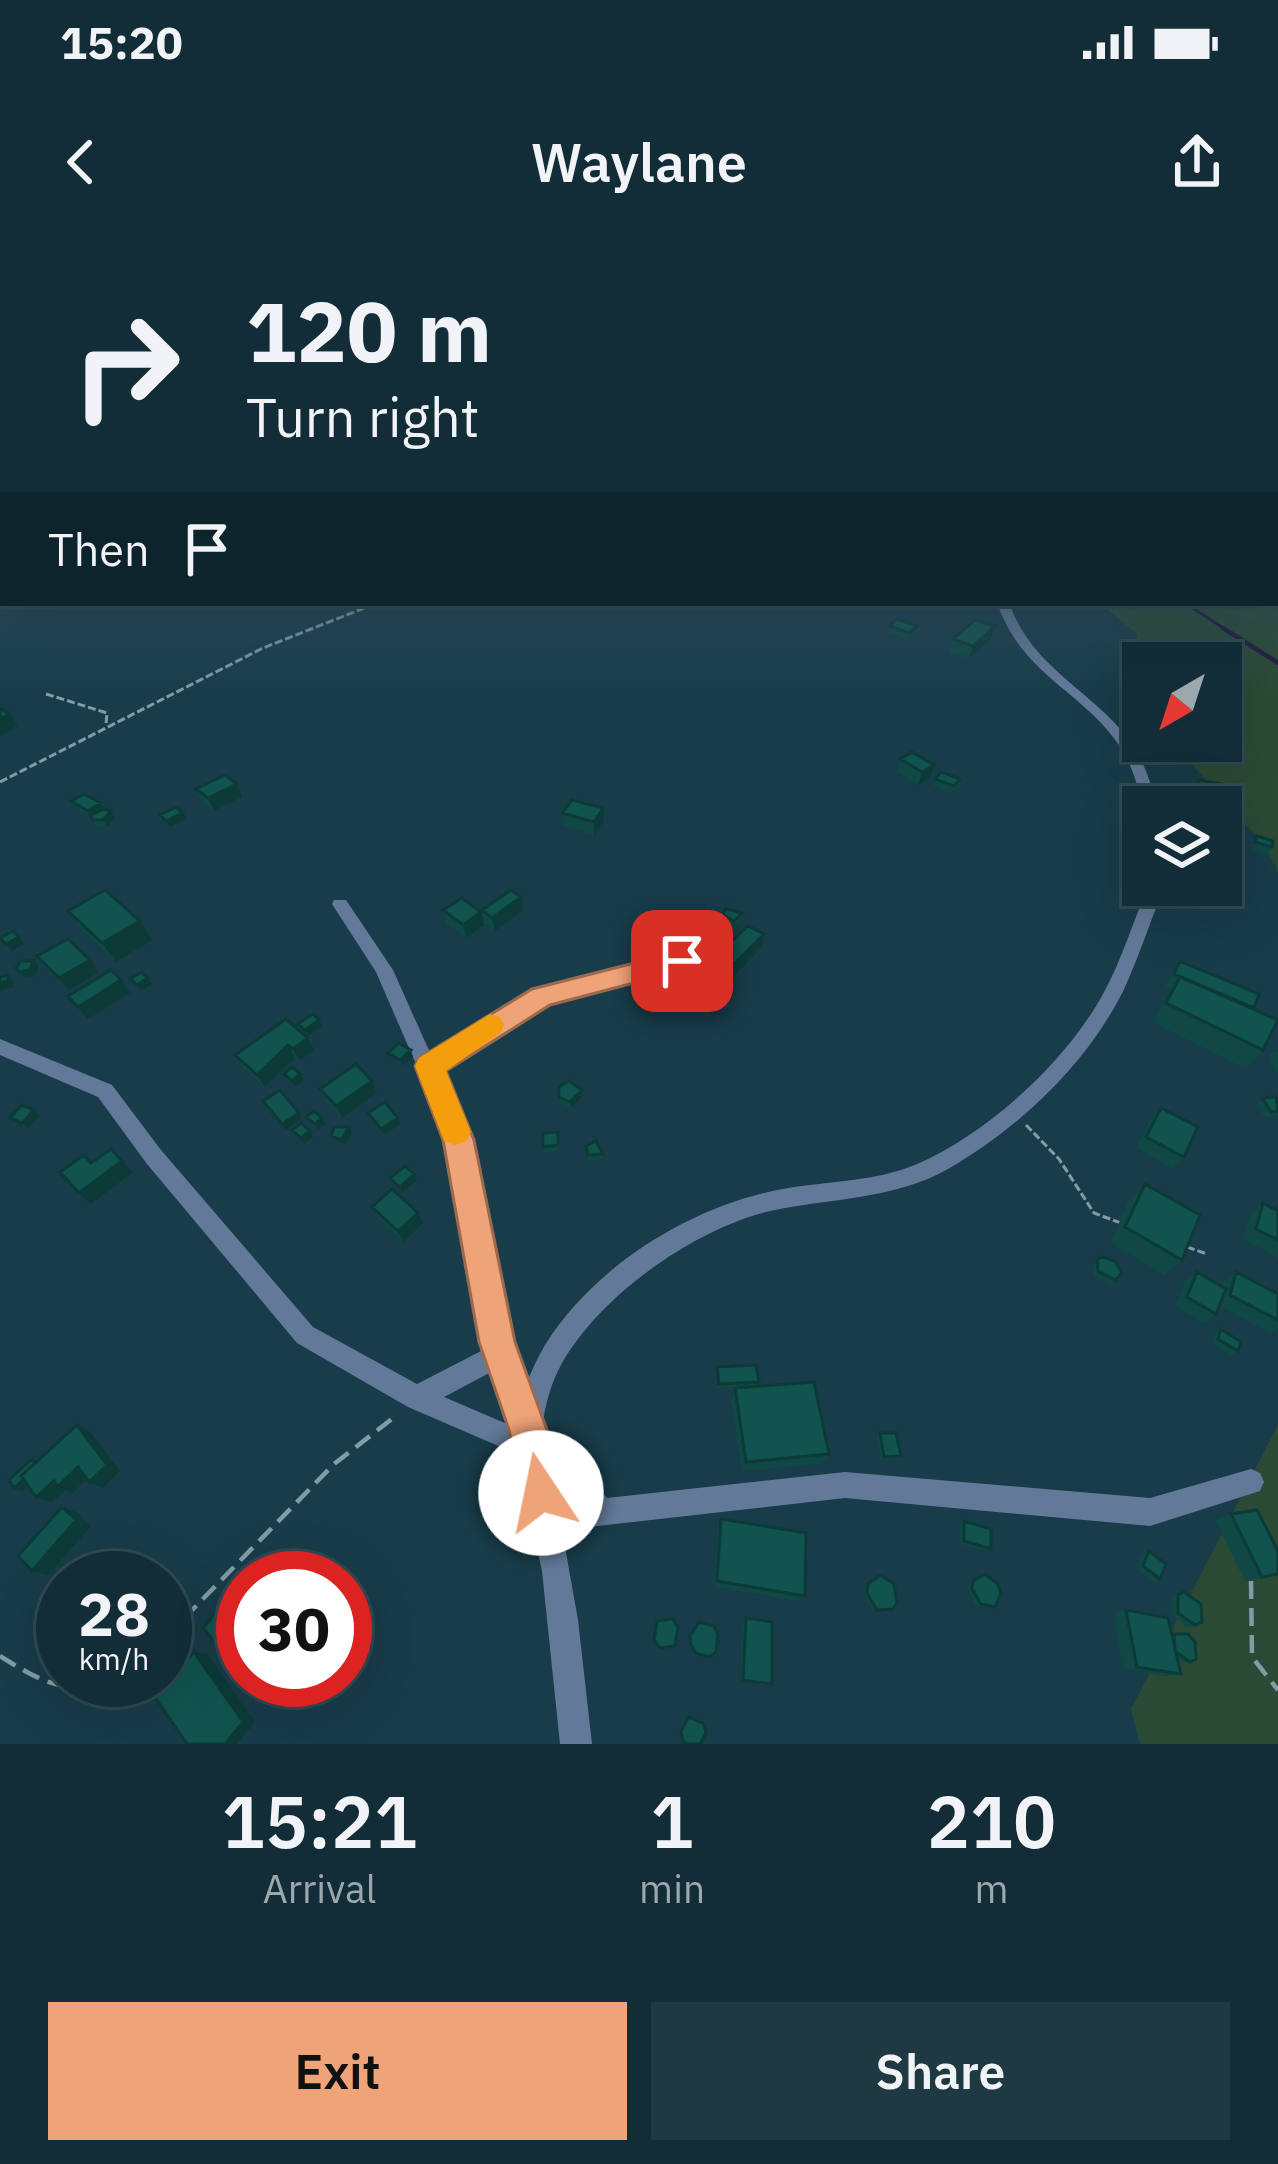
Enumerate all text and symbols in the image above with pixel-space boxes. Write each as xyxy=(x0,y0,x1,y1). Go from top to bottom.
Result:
text: 15:20 xyxy=(60,13,183,71)
text: Waylane xyxy=(531,127,747,197)
icon: back xyxy=(48,129,114,195)
icon: share xyxy=(1164,129,1230,195)
text: 120 m xyxy=(246,276,492,385)
icon: right xyxy=(48,288,204,444)
text: Turn right xyxy=(246,382,480,452)
icon: arrive xyxy=(174,516,240,582)
text: Then xyxy=(48,520,150,578)
north arrow xyxy=(1122,642,1242,762)
map controls xyxy=(1122,642,1242,906)
button: layers xyxy=(1122,786,1242,906)
pin xyxy=(631,910,733,1012)
icon: arrive xyxy=(649,928,715,994)
position arrow xyxy=(478,1430,604,1556)
speed limit sign: 30 xyxy=(216,1551,372,1707)
text: 28 xyxy=(78,1574,150,1653)
text: km/h xyxy=(79,1639,149,1678)
text: 15:21 xyxy=(222,1774,417,1868)
text: 1 xyxy=(650,1774,694,1868)
text: 210 xyxy=(927,1774,1056,1868)
text: Arrival xyxy=(263,1863,376,1914)
text: min xyxy=(639,1863,705,1914)
text: m xyxy=(974,1863,1009,1914)
button: Exit xyxy=(48,2002,627,2140)
button: Share xyxy=(651,2002,1230,2140)

